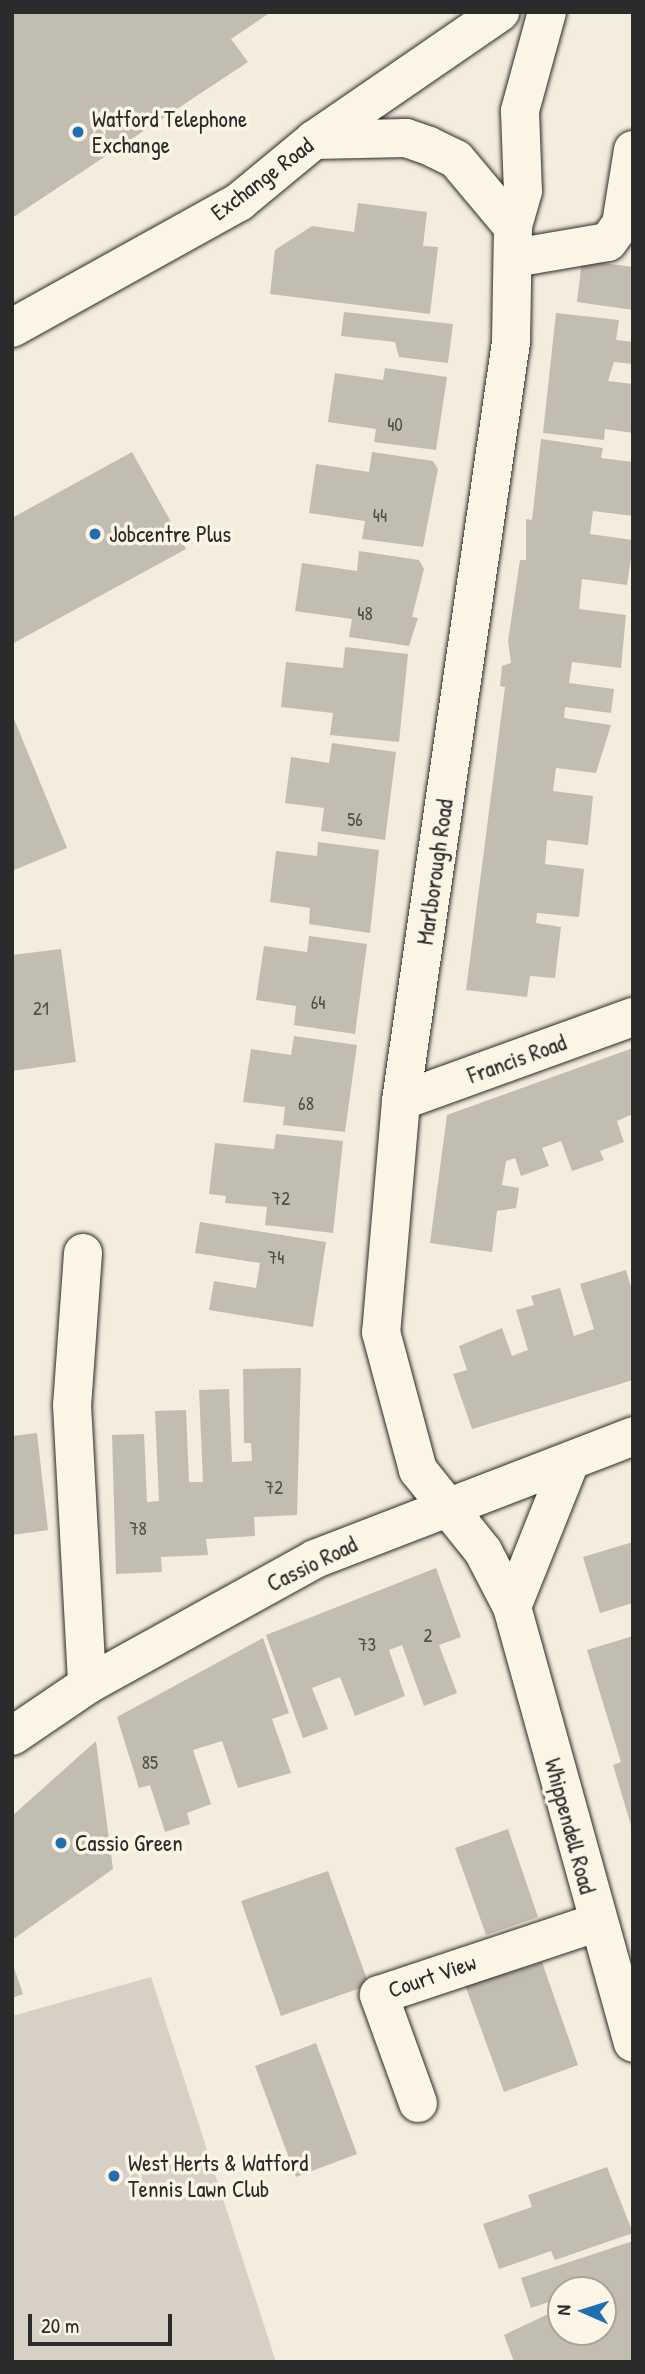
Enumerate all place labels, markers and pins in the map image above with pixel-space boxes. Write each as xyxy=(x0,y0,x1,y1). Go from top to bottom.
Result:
place label: Watford Telephone Exchange xyxy=(92,105,247,159)
marker: Watford Telephone Exchange xyxy=(70,124,86,140)
place label: Jobcentre Plus xyxy=(109,520,231,548)
marker: Jobcentre Plus xyxy=(87,526,103,542)
place label: Cassio Green xyxy=(75,1829,183,1857)
marker: Cassio Green xyxy=(53,1835,69,1851)
place label: West Herts & Watford Tennis Lawn Club xyxy=(128,2149,308,2203)
marker: West Herts & Watford Tennis Lawn Club xyxy=(106,2168,122,2184)

